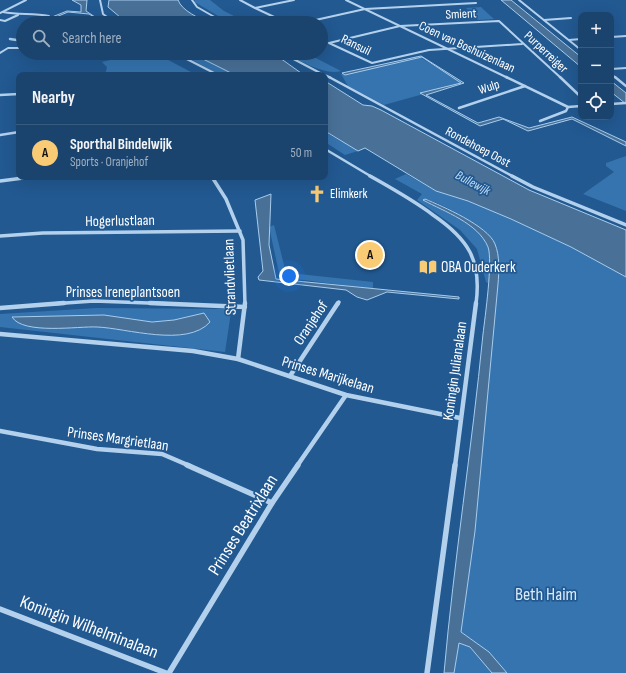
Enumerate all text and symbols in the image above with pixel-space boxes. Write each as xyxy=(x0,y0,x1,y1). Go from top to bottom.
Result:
street label: Smient xyxy=(445,5,477,23)
map controls xyxy=(578,12,614,120)
button: + xyxy=(578,12,614,48)
search box xyxy=(16,16,328,60)
street label: Coen van Boshuizenlaan xyxy=(416,18,518,76)
icon: search xyxy=(30,27,52,49)
street label: Purperreiger xyxy=(521,28,571,77)
text: Search here xyxy=(62,29,122,48)
street label: Ransuil xyxy=(338,31,374,59)
button: − xyxy=(578,48,614,84)
street label: Wulp xyxy=(476,76,502,98)
button: locate xyxy=(578,84,614,120)
text: Nearby xyxy=(32,88,75,108)
street label: Rondehoep Oost xyxy=(443,123,513,171)
text: Sporthal Bindelwijk xyxy=(70,135,172,154)
text: A xyxy=(42,145,48,161)
text: 50 m xyxy=(291,145,312,161)
text: Sports · Oranjehof xyxy=(70,154,148,170)
water label: Bullewijk xyxy=(453,167,494,199)
church icon: Elimkerk xyxy=(307,184,327,204)
place label: Elimkerk xyxy=(330,186,368,202)
street label: Hogerlustlaan xyxy=(85,211,155,231)
street label: Strandvlietlaan xyxy=(219,238,241,316)
pin: A xyxy=(357,240,383,270)
library icon: OBA Ouderkerk xyxy=(418,257,438,277)
place label: OBA Ouderkerk xyxy=(441,258,516,277)
your location xyxy=(279,266,299,286)
street label: Prinses Ireneplantsoen xyxy=(66,283,180,302)
street label: Oranjehof xyxy=(289,297,333,349)
street label: Koningin Julianalaan xyxy=(439,320,471,422)
street label: Prinses Marijkelaan xyxy=(279,352,377,398)
street label: Prinses Margrietlaan xyxy=(66,422,170,456)
street label: Prinses Beatrixlaan xyxy=(204,471,282,579)
park label: Beth Haim xyxy=(515,584,577,605)
street label: Koningin Wilhelminalaan xyxy=(17,591,161,663)

